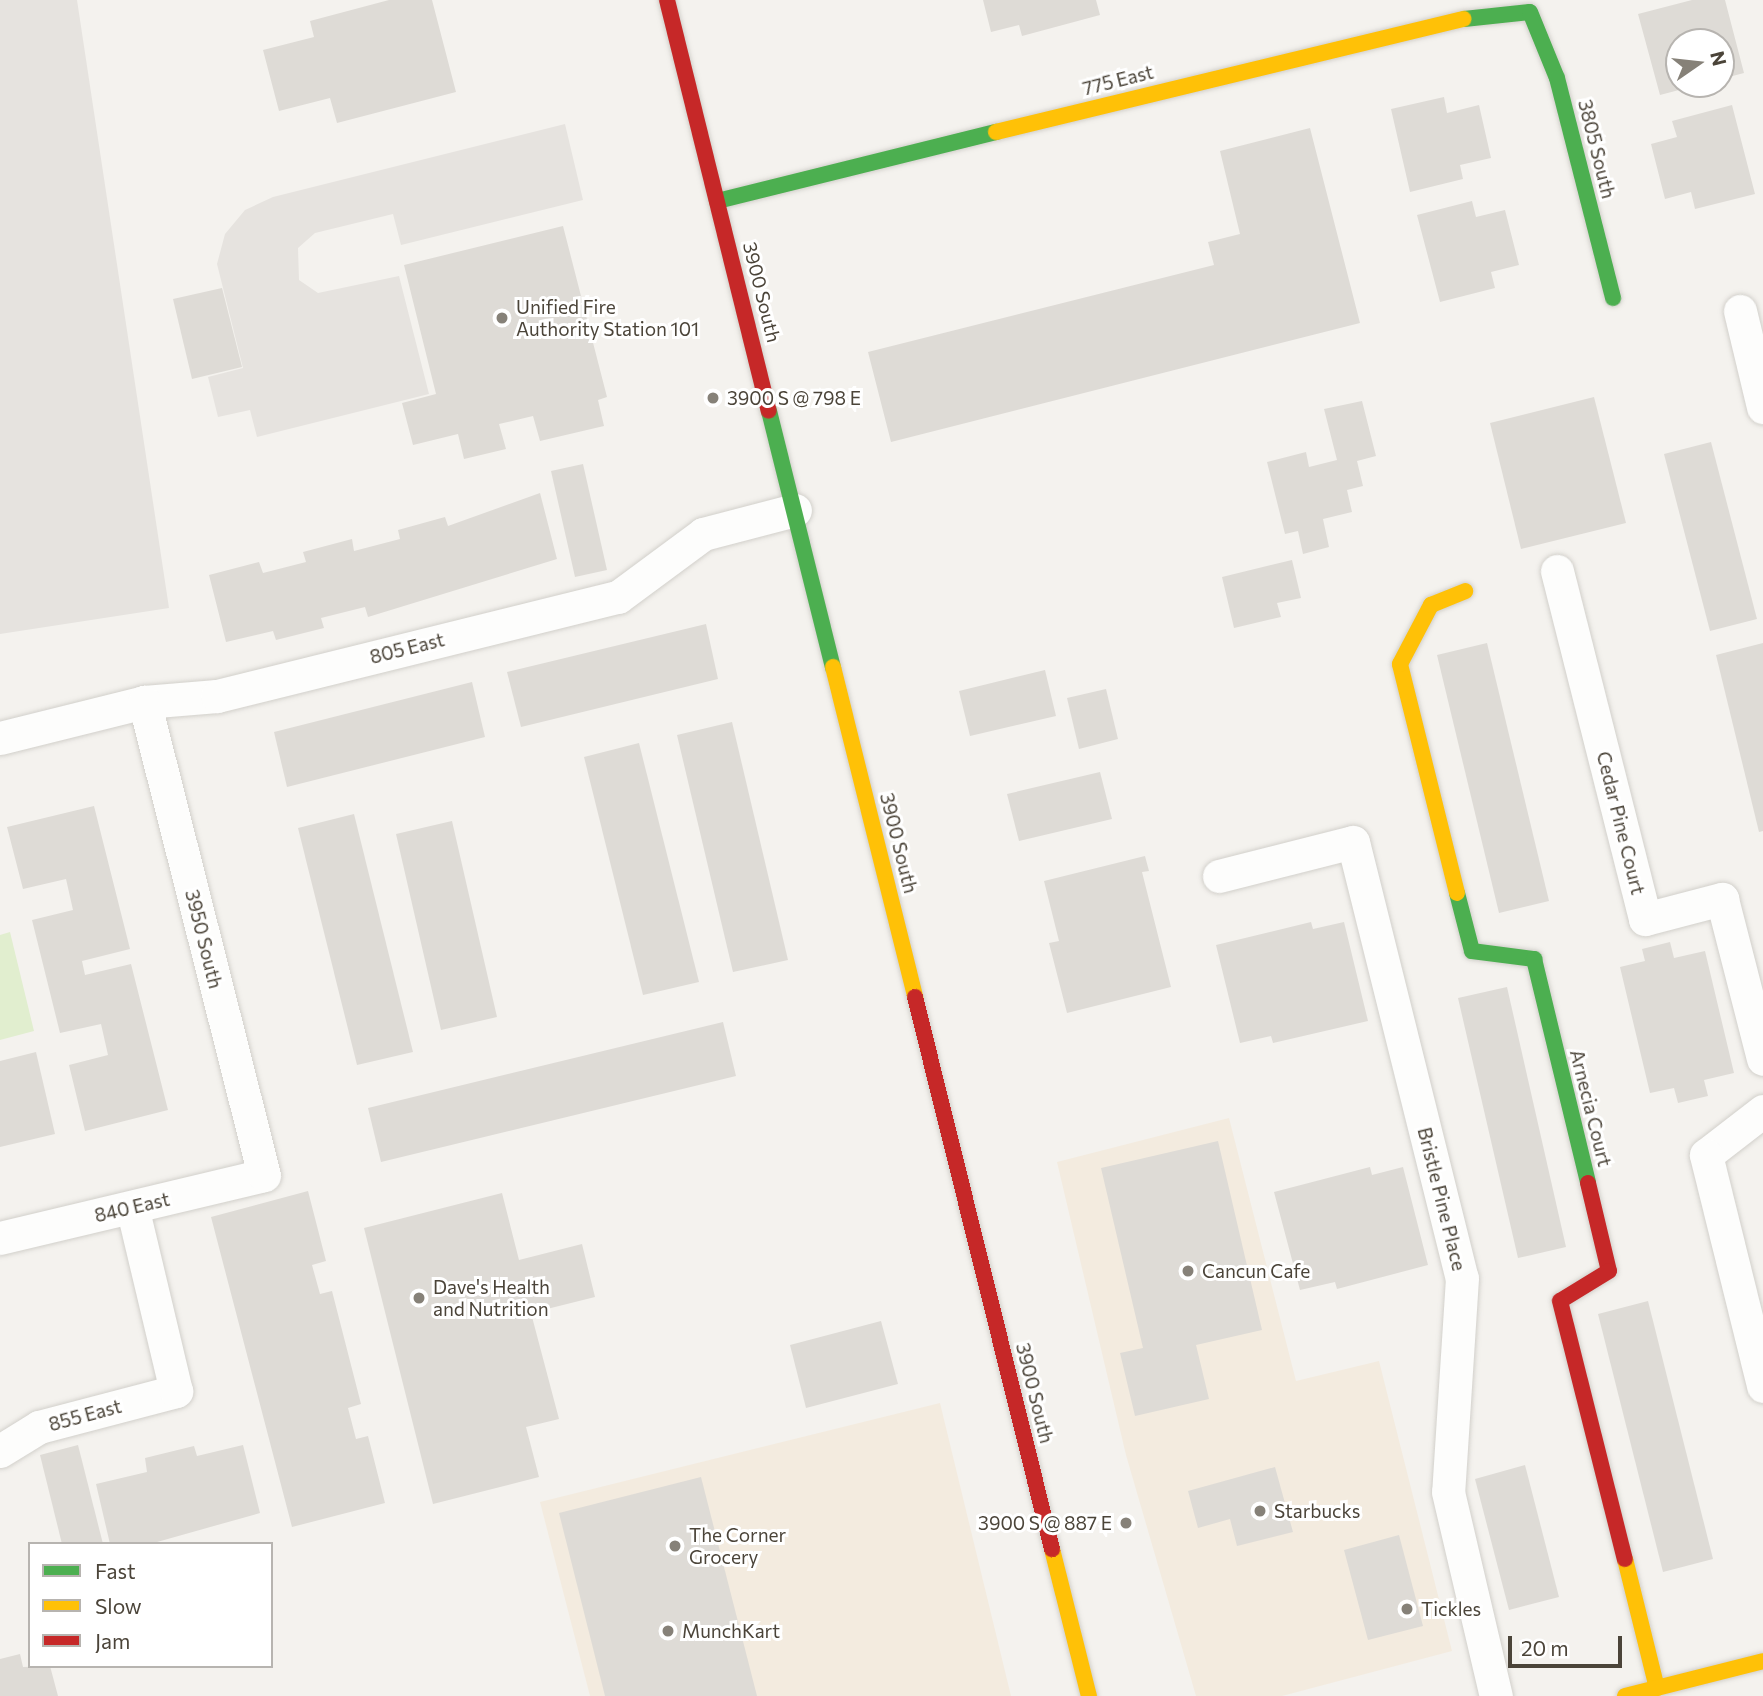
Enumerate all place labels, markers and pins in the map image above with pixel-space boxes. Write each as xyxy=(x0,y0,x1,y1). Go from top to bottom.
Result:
place label: Unified Fire Authority Station 101 xyxy=(516,296,699,340)
marker: Unified Fire Authority Station 101 xyxy=(494,310,510,326)
place label: 3900 S @ 798 E xyxy=(727,387,861,409)
marker: 3900 S @ 798 E xyxy=(705,390,721,406)
place label: Cancun Cafe xyxy=(1202,1260,1310,1282)
marker: Cancun Cafe xyxy=(1180,1263,1196,1279)
place label: Dave's Health and Nutrition xyxy=(433,1276,550,1320)
marker: Dave's Health and Nutrition xyxy=(411,1290,427,1306)
place label: Starbucks xyxy=(1274,1500,1360,1522)
marker: Starbucks xyxy=(1252,1503,1268,1519)
place label: 3900 S @ 887 E xyxy=(978,1512,1112,1534)
marker: 3900 S @ 887 E xyxy=(1118,1515,1134,1531)
place label: The Corner Grocery xyxy=(689,1524,786,1568)
marker: The Corner Grocery xyxy=(667,1538,683,1554)
place label: Tickles xyxy=(1421,1598,1481,1620)
marker: Tickles xyxy=(1399,1601,1415,1617)
place label: MunchKart xyxy=(682,1620,780,1642)
marker: MunchKart xyxy=(660,1623,676,1639)

